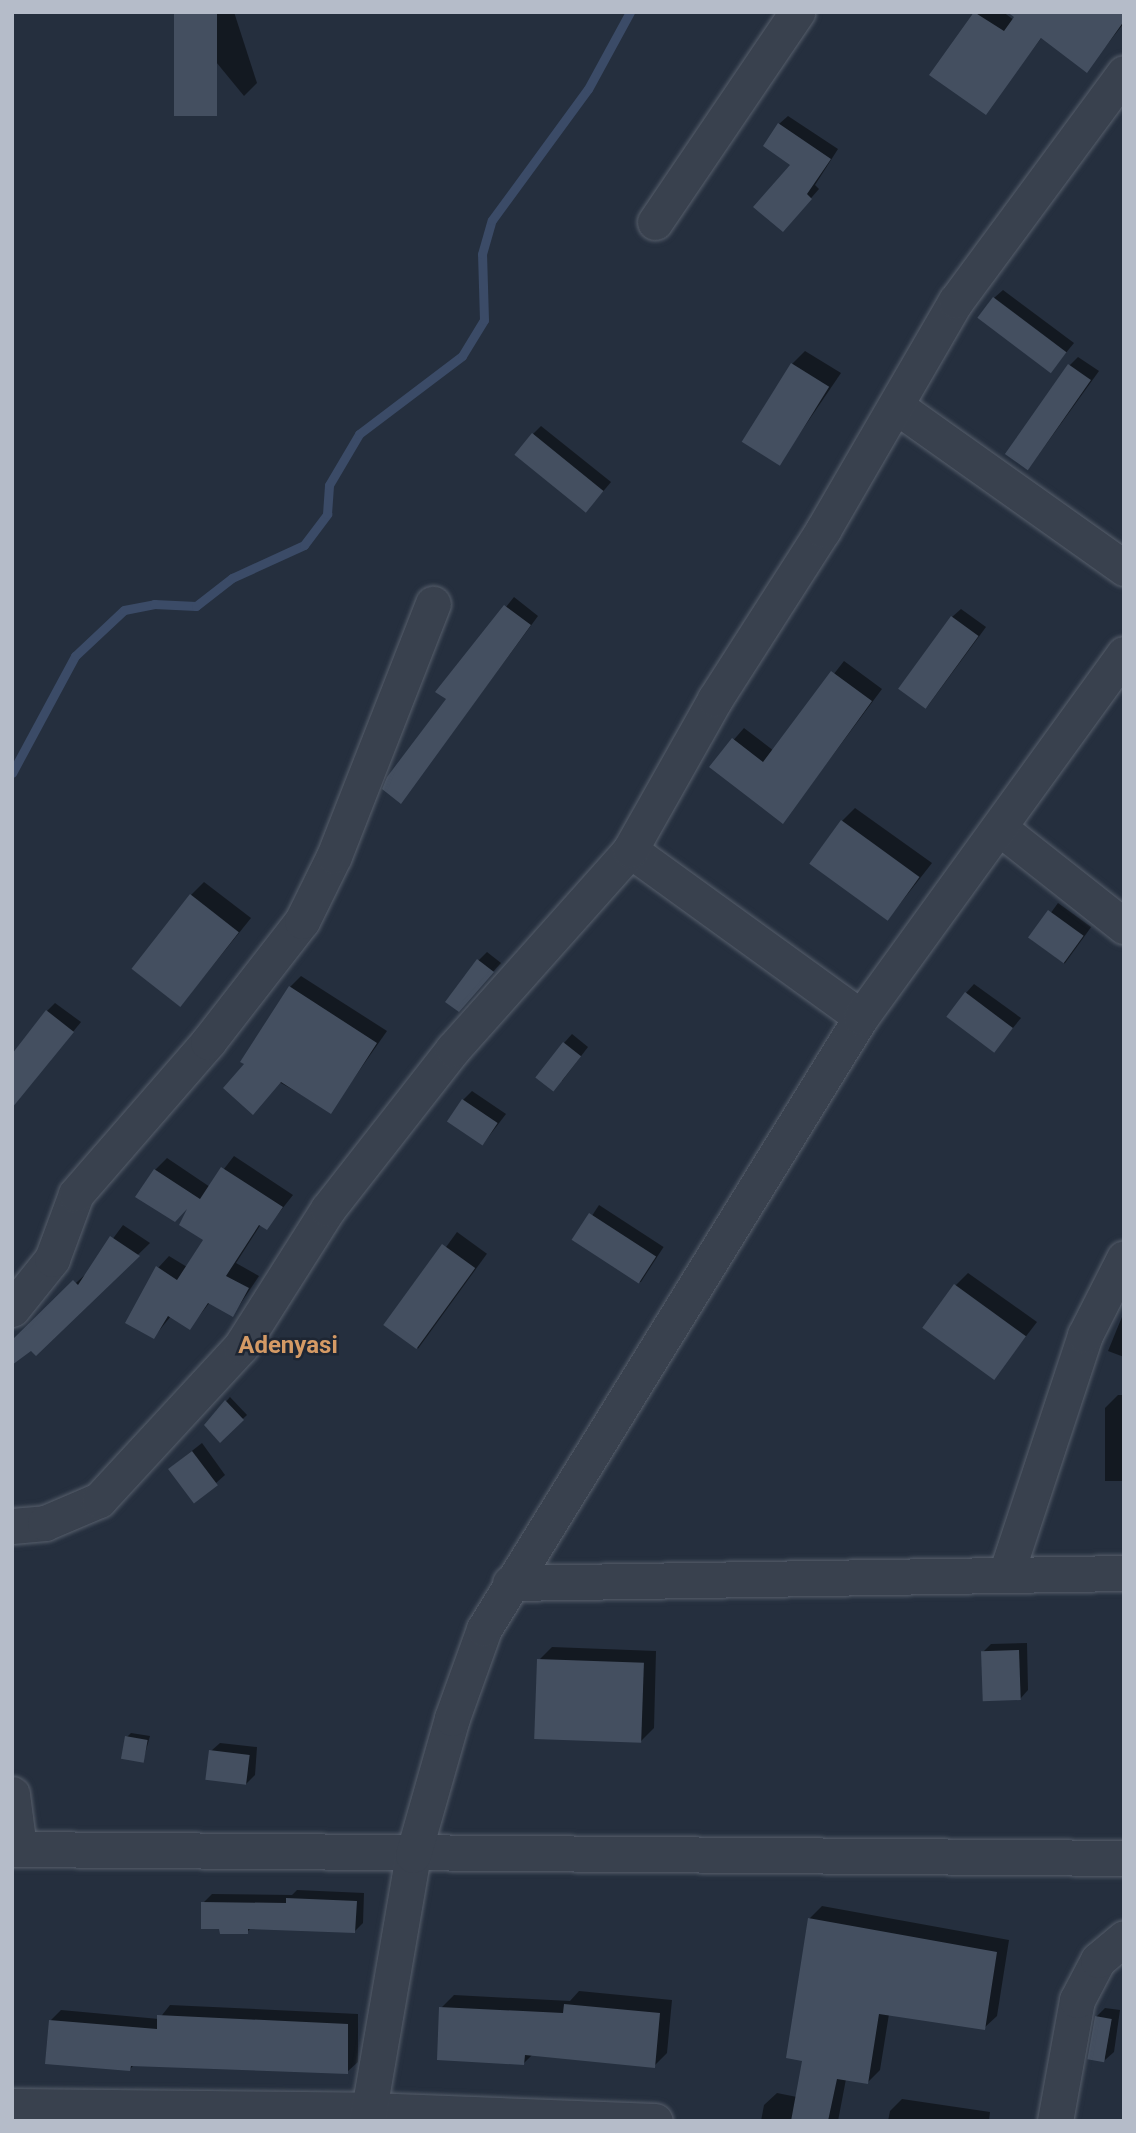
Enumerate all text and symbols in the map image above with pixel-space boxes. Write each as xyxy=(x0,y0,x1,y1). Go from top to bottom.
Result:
district label: Adenyasi xyxy=(238,1332,338,1360)

